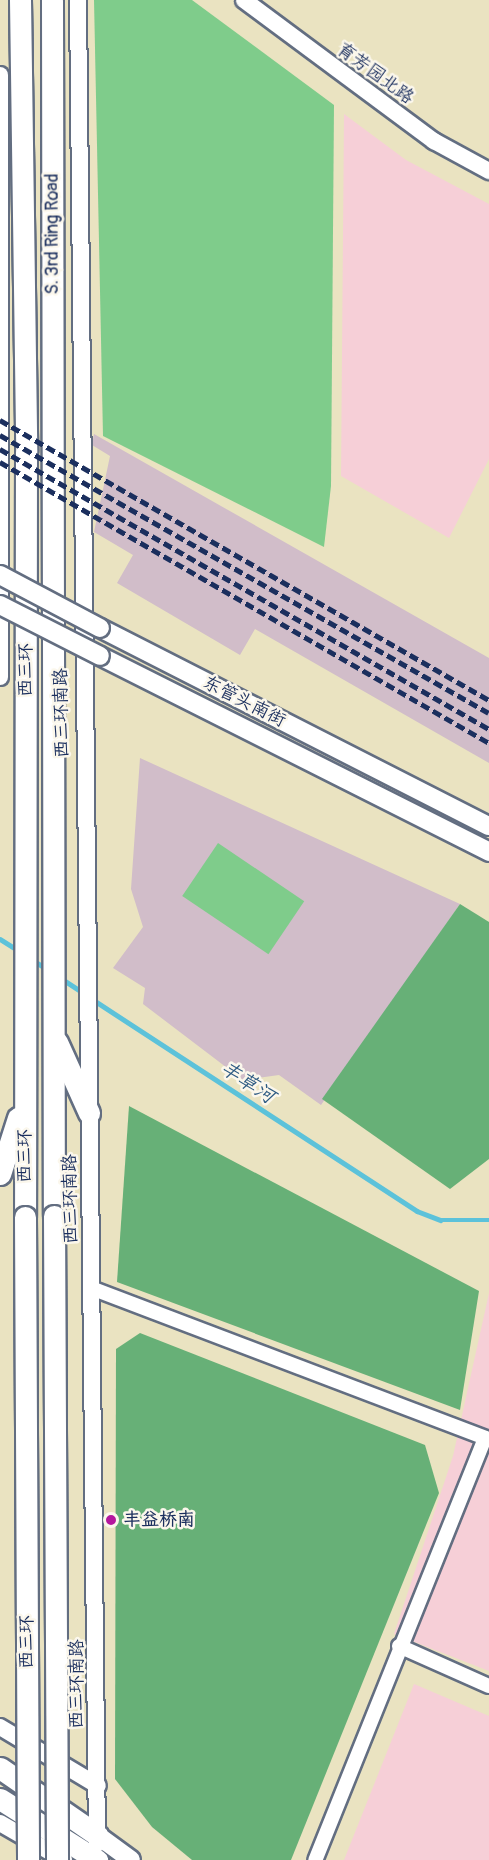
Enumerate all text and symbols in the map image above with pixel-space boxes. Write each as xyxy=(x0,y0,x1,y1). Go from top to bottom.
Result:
street label: 育芳园北路 xyxy=(332,39,418,109)
street label: S. 3rd Ring Road xyxy=(42,173,64,295)
street label: 西三环 xyxy=(15,643,37,697)
street label: 西三环南路 xyxy=(50,668,74,758)
street label: 东管头南街 xyxy=(199,672,289,732)
water label: 丰草河 xyxy=(216,1056,280,1108)
street label: 西三环 xyxy=(14,1129,36,1183)
street label: 西三环南路 xyxy=(59,1154,83,1244)
place label: 丰益桥南 xyxy=(123,1509,195,1531)
marker: 丰益桥南 xyxy=(104,1513,118,1527)
street label: 西三环 xyxy=(16,1615,38,1669)
street label: 西三环南路 xyxy=(66,1639,88,1729)

